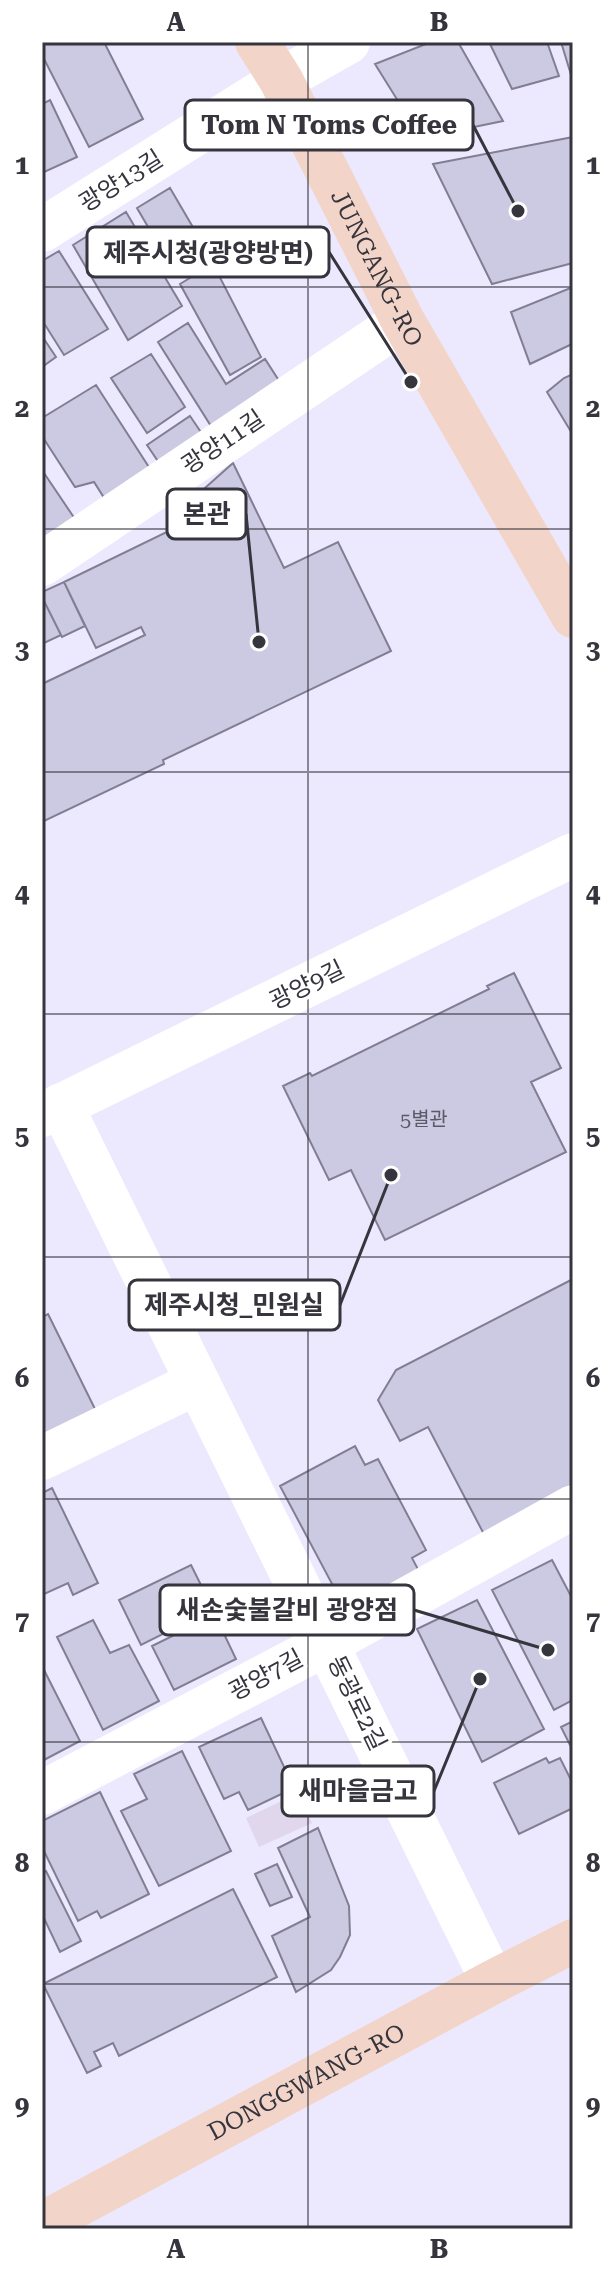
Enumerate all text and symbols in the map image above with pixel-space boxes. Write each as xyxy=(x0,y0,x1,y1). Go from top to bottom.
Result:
text: A xyxy=(167,7,186,37)
text: B xyxy=(430,7,448,37)
callout: Tom N Toms Coffee xyxy=(185,100,473,150)
text: Tom N Toms Coffee xyxy=(201,110,457,140)
street label: 광양13길 xyxy=(74,144,168,218)
text: 1 xyxy=(15,150,29,180)
text: 1 xyxy=(586,150,600,180)
street label: JUNGANG-RO xyxy=(325,185,429,352)
callout: 제주시청(광양방면) xyxy=(87,227,329,277)
text: 제주시청(광양방면) xyxy=(103,238,313,268)
text: 2 xyxy=(15,393,29,423)
text: 2 xyxy=(586,393,600,423)
street label: 광양11길 xyxy=(177,404,269,480)
callout: 본관 xyxy=(167,489,246,539)
text: 본관 xyxy=(183,499,231,529)
text: 3 xyxy=(15,635,29,665)
text: 3 xyxy=(586,635,600,665)
text: 4 xyxy=(15,878,30,908)
text: 4 xyxy=(586,878,601,908)
street label: 광양9길 xyxy=(265,955,349,1015)
house number: 5별관 xyxy=(400,1107,448,1131)
text: 5 xyxy=(15,1121,29,1151)
text: 5 xyxy=(586,1121,600,1151)
callout: 제주시청_민원실 xyxy=(129,1280,340,1330)
text: 제주시청_민원실 xyxy=(144,1290,324,1320)
text: 6 xyxy=(15,1363,29,1393)
text: 6 xyxy=(586,1363,600,1393)
callout: 새손숯불갈비 광양점 xyxy=(160,1585,414,1635)
text: 새손숯불갈비 광양점 xyxy=(176,1595,398,1625)
text: 7 xyxy=(15,1606,29,1636)
text: 7 xyxy=(586,1606,600,1636)
street label: 광양7길 xyxy=(224,1644,308,1706)
street label: 동광로2길 xyxy=(322,1651,392,1755)
callout: 새마을금고 xyxy=(282,1766,434,1816)
text: 새마을금고 xyxy=(298,1776,418,1806)
text: 8 xyxy=(15,1848,30,1878)
text: 8 xyxy=(586,1848,601,1878)
street label: DONGGWANG-RO xyxy=(203,2018,410,2146)
text: 9 xyxy=(15,2091,29,2121)
text: 9 xyxy=(586,2091,600,2121)
text: A xyxy=(167,2234,186,2264)
text: B xyxy=(430,2234,448,2264)

